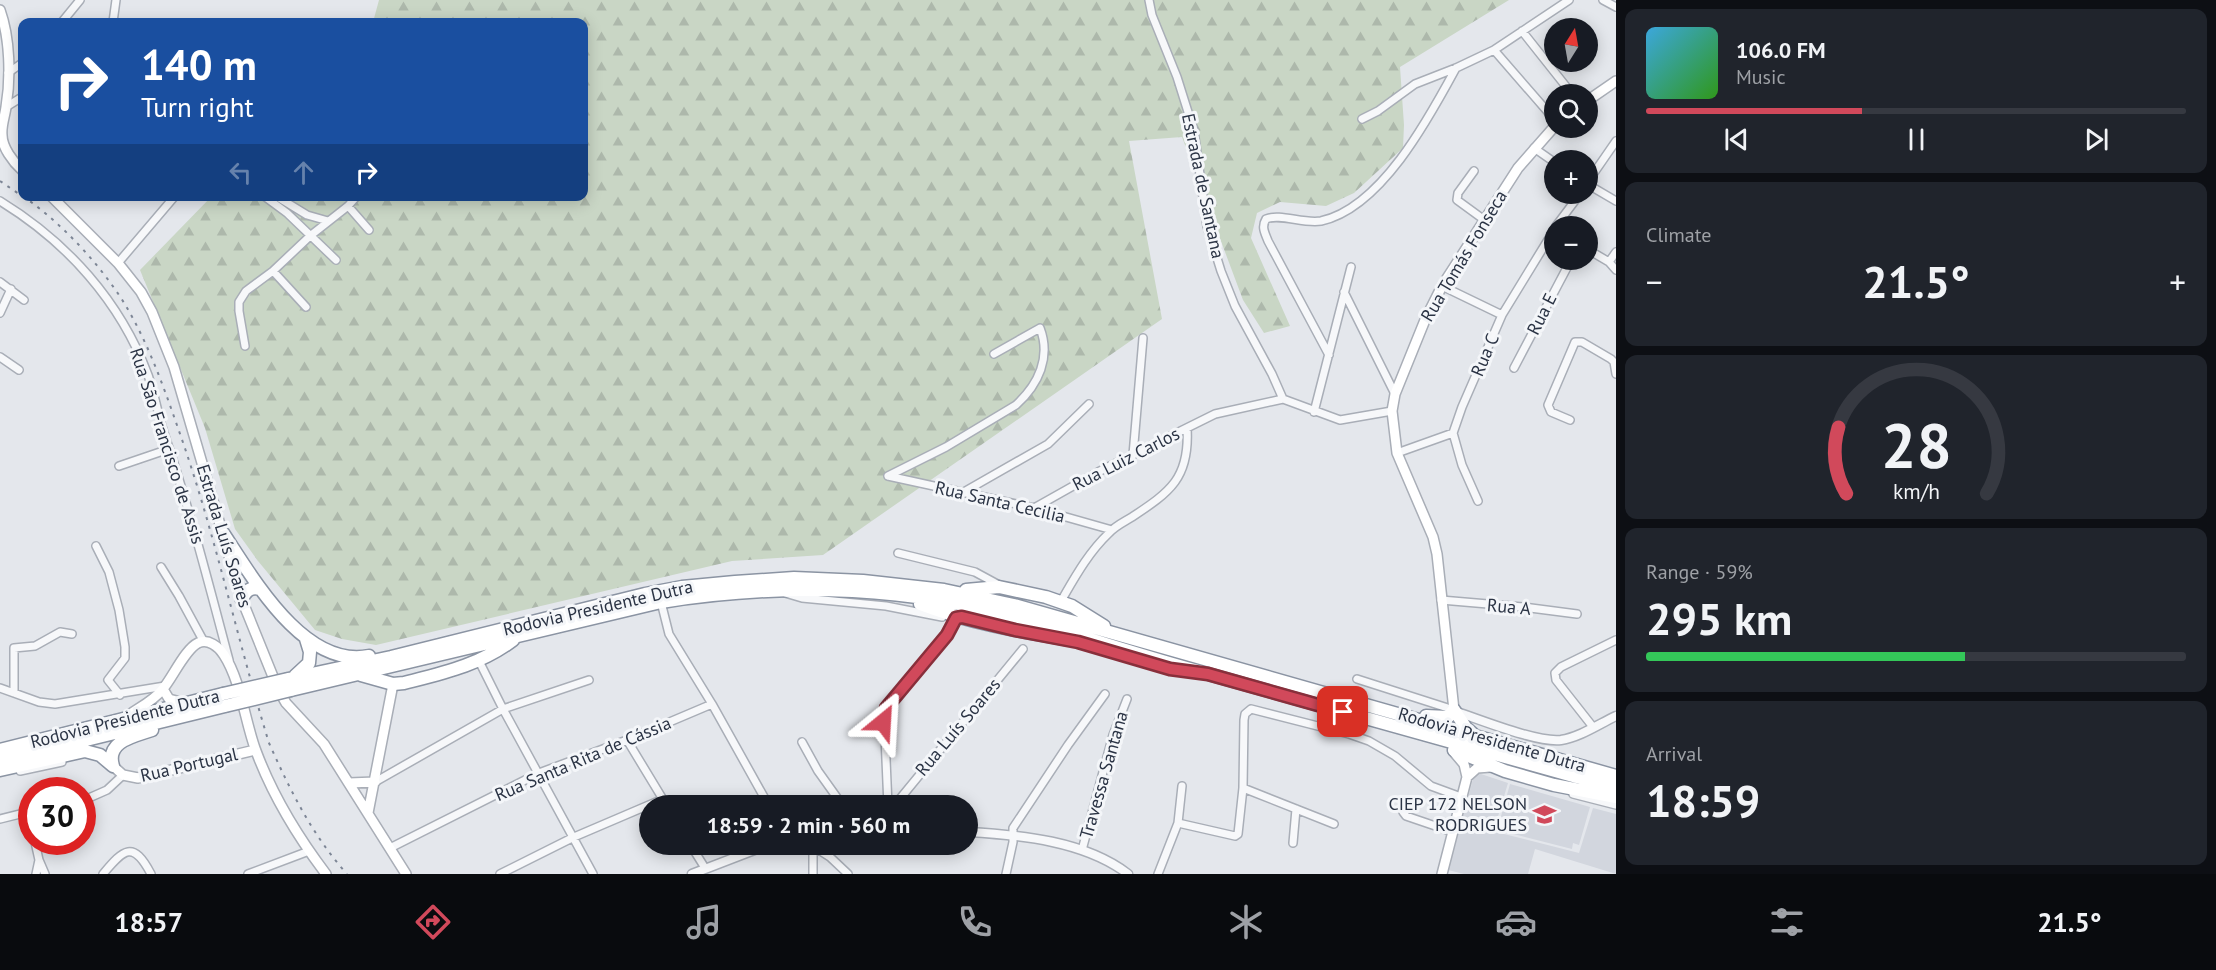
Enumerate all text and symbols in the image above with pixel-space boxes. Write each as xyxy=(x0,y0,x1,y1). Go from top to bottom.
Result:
north arrow xyxy=(1544,18,1598,72)
map controls xyxy=(1544,18,1598,270)
text: 106.0 FM xyxy=(1736,36,1826,64)
text: 140 m xyxy=(141,37,257,92)
icon: right xyxy=(42,42,120,120)
text: Music xyxy=(1736,64,1785,90)
button: search xyxy=(1544,84,1598,138)
text: Turn right xyxy=(141,90,254,124)
street label: Estrada de Santana xyxy=(1177,111,1230,260)
icon: previous xyxy=(1720,123,1753,156)
icon: pause xyxy=(1900,123,1933,156)
icon: next xyxy=(2080,123,2113,156)
button: + xyxy=(1544,150,1598,204)
icon: left xyxy=(224,156,257,189)
icon: ahead xyxy=(287,156,320,189)
icon: right xyxy=(350,156,383,189)
street label: Rua Tomás Fonseca xyxy=(1415,186,1512,326)
button: − xyxy=(1544,216,1598,270)
text: Climate xyxy=(1646,222,1712,248)
text: 21.5° xyxy=(1862,252,1970,310)
text: − xyxy=(1646,260,1663,303)
text: + xyxy=(2169,260,2186,303)
street label: Rua E xyxy=(1521,289,1562,338)
street label: Rua C xyxy=(1465,330,1504,380)
street label: Rua São Francisco de Assis xyxy=(125,345,210,547)
text: 28 xyxy=(1881,404,1951,485)
street label: Rua Luiz Carlos xyxy=(1068,422,1183,495)
street label: Estrada Luís Soares xyxy=(192,461,257,610)
street label: Rua Santa Cecilia xyxy=(933,475,1067,528)
text: km/h xyxy=(1892,477,1939,505)
text: Range · 59% xyxy=(1646,559,1753,585)
street label: Rodovia Presidente Dutra xyxy=(501,574,695,641)
text: 295 km xyxy=(1646,589,1792,647)
street label: Rua A xyxy=(1486,593,1532,620)
street label: Rua Luís Soares xyxy=(910,673,1005,780)
street label: Rodovia Presidente Dutra xyxy=(28,684,222,753)
pin xyxy=(1317,686,1368,737)
position arrow xyxy=(851,690,915,754)
icon: arrive xyxy=(1326,695,1359,728)
street label: Rodovia Presidente Dutra xyxy=(1396,702,1589,777)
street label: Travessa Santana xyxy=(1074,708,1133,841)
street label: Rua Santa Rita de Cássia xyxy=(491,711,674,806)
text: Arrival xyxy=(1646,741,1702,767)
street label: Rua Portugal xyxy=(138,742,241,787)
text: 18:59 xyxy=(1646,771,1760,829)
speed limit sign: 30 xyxy=(18,777,96,855)
place label: CIEP 172 NELSON RODRIGUES xyxy=(1388,792,1527,836)
school or university icon: CIEP 172 NELSON RODRIGUES xyxy=(1532,801,1558,827)
text: 18:59 · 2 min · 560 m xyxy=(707,811,910,839)
icon: directions xyxy=(412,901,454,943)
icon: music xyxy=(683,901,725,943)
icon: phone xyxy=(954,901,996,943)
icon: climate xyxy=(1225,901,1267,943)
icon: car xyxy=(1495,901,1537,943)
icon: filters xyxy=(1766,901,1808,943)
text: 18:57 xyxy=(114,905,183,939)
text: 21.5° xyxy=(2037,905,2102,939)

